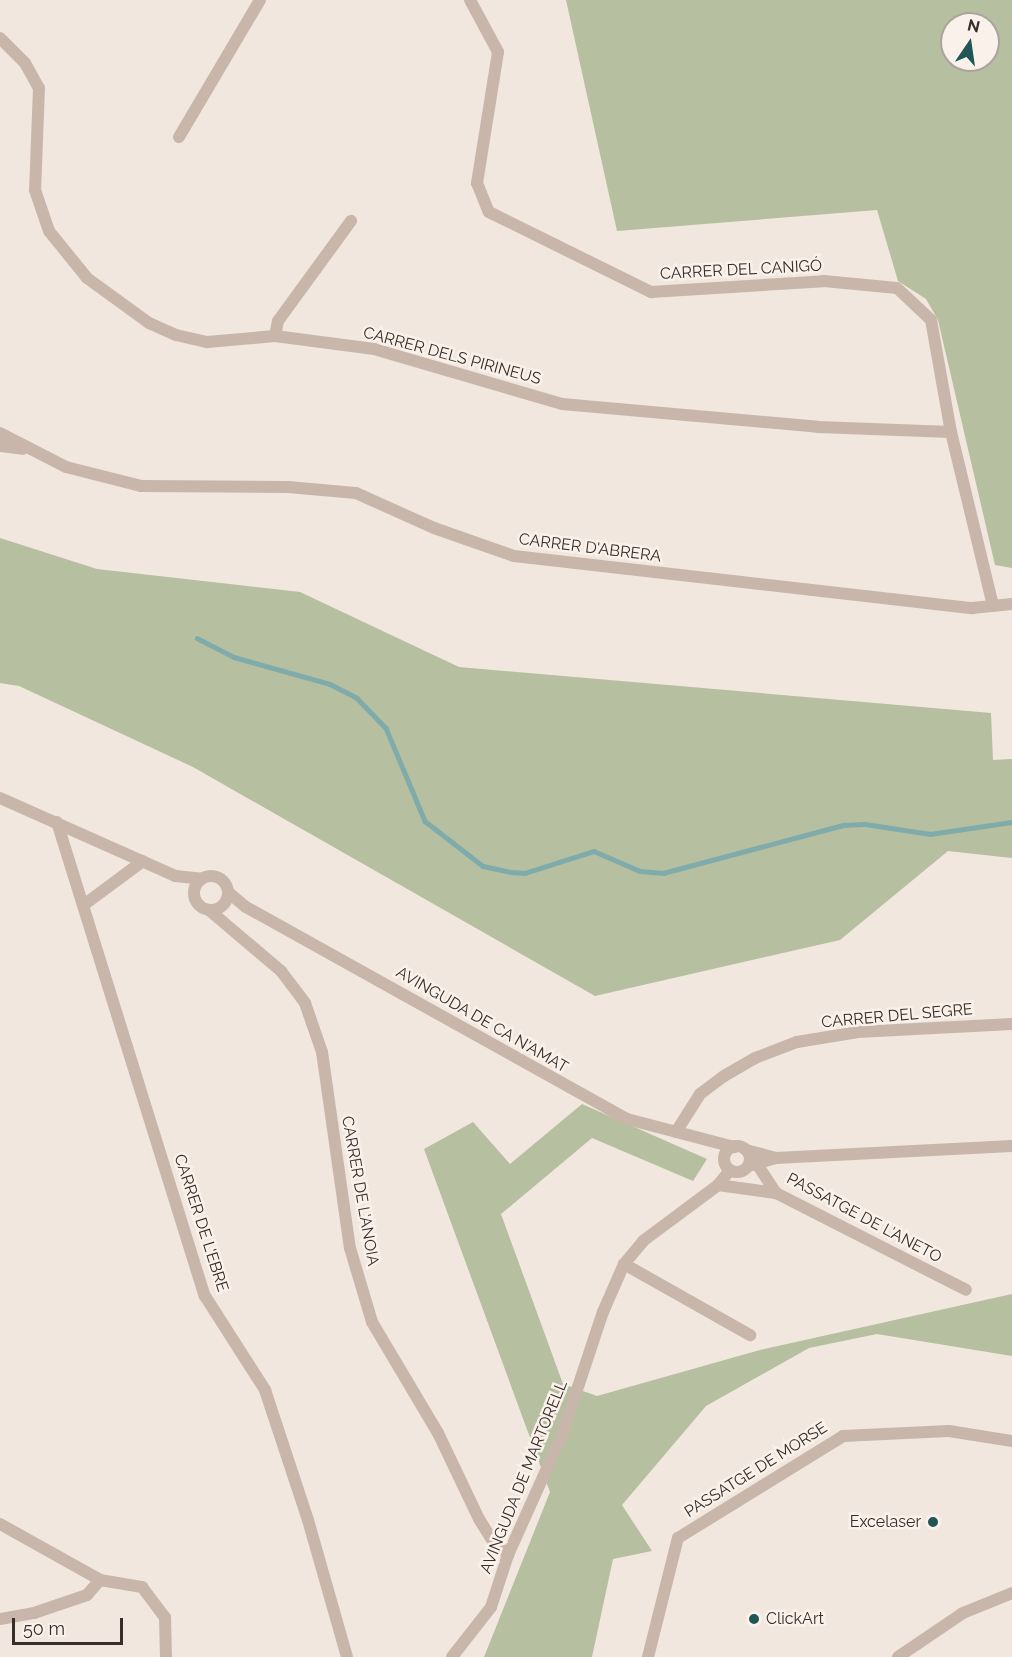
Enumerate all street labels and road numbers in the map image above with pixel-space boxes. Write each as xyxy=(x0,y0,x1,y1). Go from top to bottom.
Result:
street label: CARRER DEL CANIGÓ xyxy=(659,256,823,284)
street label: CARRER DELS PIRINEUS xyxy=(361,323,543,389)
street label: CARRER D'ABRERA xyxy=(518,530,662,566)
street label: AVINGUDA DE CA N'AMAT xyxy=(392,963,572,1077)
street label: CARRER DEL SEGRE xyxy=(820,1000,974,1032)
street label: CARRER DE L'ANOIA xyxy=(337,1115,383,1267)
street label: CARRER DE L'EBRE xyxy=(170,1152,232,1294)
street label: PASSATGE DE L'ANETO xyxy=(783,1169,945,1267)
street label: AVINGUDA DE MARTORELL xyxy=(476,1377,572,1577)
street label: PASSATGE DE MORSE xyxy=(681,1418,831,1522)

